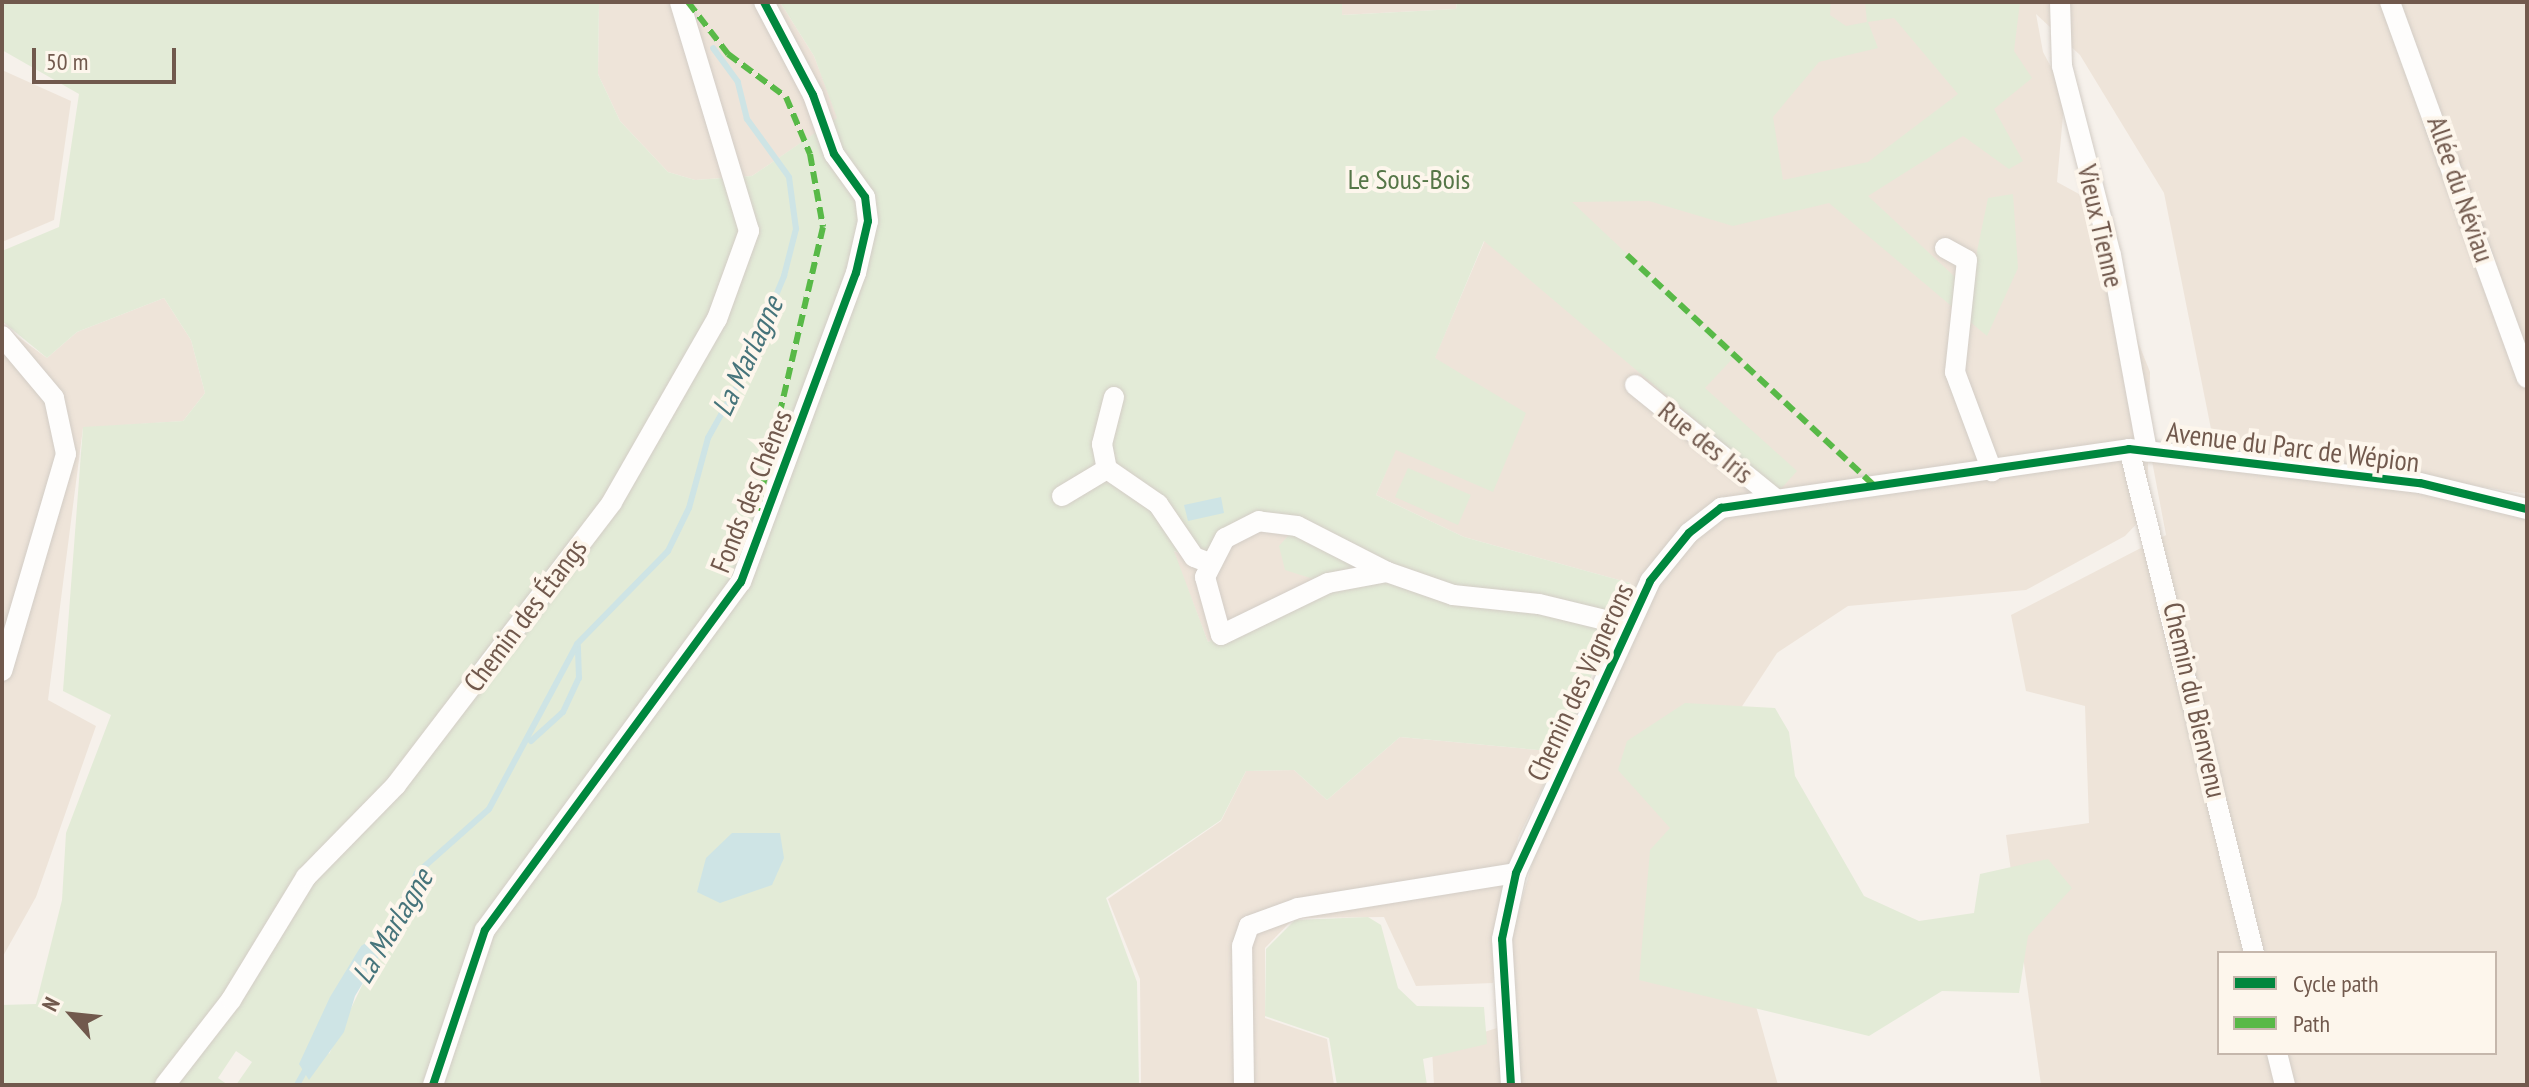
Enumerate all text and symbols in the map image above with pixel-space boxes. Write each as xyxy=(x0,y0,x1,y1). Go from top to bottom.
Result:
scale bar xyxy=(36,32,180,82)
text: 50 m xyxy=(46,46,88,77)
street label: Allée du Néviau xyxy=(2420,112,2502,266)
street label: Vieux Tienne xyxy=(2070,161,2132,291)
park label: Le Sous-Bois xyxy=(1348,162,1470,196)
water label: La Marlagne xyxy=(704,291,790,421)
street label: Rue des Iris xyxy=(1652,394,1760,490)
street label: Fonds des Chênes xyxy=(703,405,799,577)
street label: Avenue du Parc de Wépion xyxy=(2164,415,2422,479)
street label: Chemin des Étangs xyxy=(456,532,594,698)
street label: Chemin des Vignerons xyxy=(1519,578,1641,786)
street label: Chemin du Bienvenu xyxy=(2156,599,2234,801)
water label: La Marlagne xyxy=(344,862,440,990)
legend xyxy=(2217,951,2497,1055)
text: Cycle path xyxy=(2293,968,2379,999)
north arrow xyxy=(32,975,112,1055)
text: N xyxy=(35,992,66,1016)
text: Path xyxy=(2293,1008,2330,1039)

